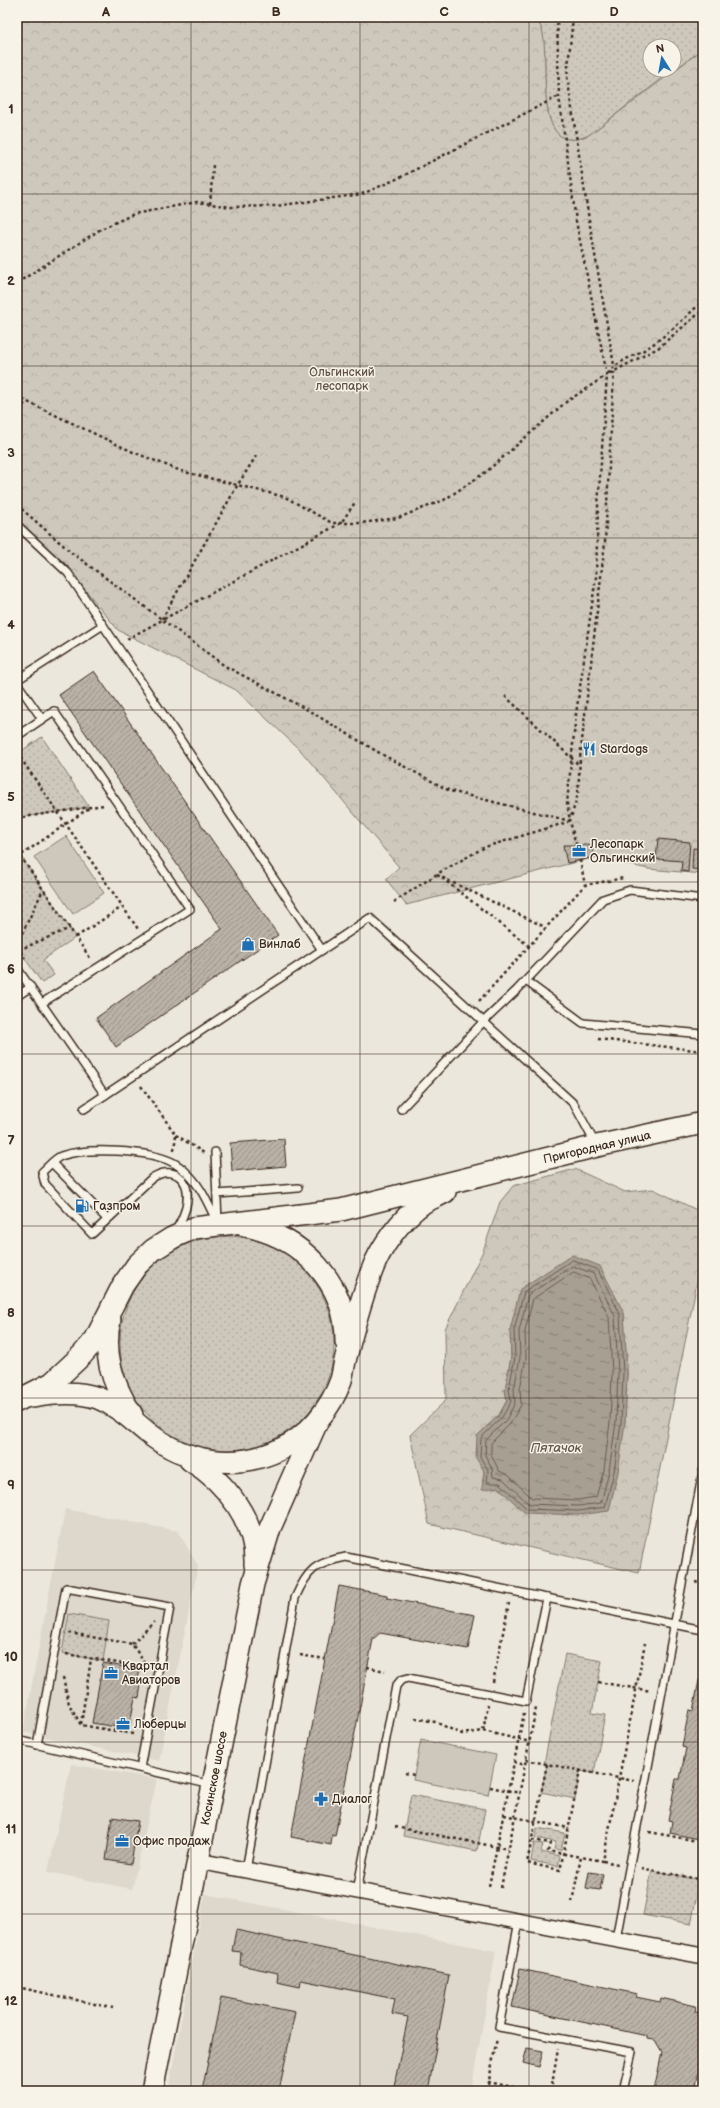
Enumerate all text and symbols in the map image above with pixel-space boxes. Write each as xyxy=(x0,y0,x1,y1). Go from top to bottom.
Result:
text: A xyxy=(101,4,110,20)
text: B xyxy=(271,4,281,20)
text: C xyxy=(439,4,449,20)
text: D xyxy=(609,4,619,20)
north arrow xyxy=(642,38,682,78)
text: N xyxy=(655,42,665,56)
text: 1 xyxy=(8,101,14,117)
text: 2 xyxy=(7,273,15,289)
park label: Ольгинский лесопарк xyxy=(309,365,375,394)
text: 3 xyxy=(7,445,15,461)
text: 4 xyxy=(7,617,15,633)
restaurant icon: Stardogs xyxy=(581,741,597,757)
place label: Stardogs xyxy=(600,742,648,757)
text: 5 xyxy=(7,789,15,805)
place label: Лесопарк Ольгинский xyxy=(589,837,656,866)
office icon: Лесопарк Ольгинский xyxy=(571,843,587,859)
shop icon: Винлаб xyxy=(240,936,256,952)
place label: Винлаб xyxy=(259,937,301,952)
text: 6 xyxy=(7,961,15,977)
street label: Пригородная улица xyxy=(542,1128,652,1167)
text: 7 xyxy=(7,1133,15,1149)
fuel station icon: Газпром xyxy=(74,1198,90,1214)
place label: Газпром xyxy=(93,1199,140,1214)
text: 8 xyxy=(7,1305,15,1321)
water label: Пятачок xyxy=(530,1440,582,1456)
text: 9 xyxy=(7,1477,15,1493)
text: 10 xyxy=(4,1649,18,1665)
place label: Квартал Авиаторов xyxy=(121,1659,181,1688)
office icon: Квартал Авиаторов xyxy=(103,1665,119,1681)
office icon: Люберцы xyxy=(115,1716,131,1732)
place label: Люберцы xyxy=(133,1717,186,1732)
street label: Косинское шоссе xyxy=(198,1729,231,1826)
pharmacy icon: Диалог xyxy=(313,1791,329,1807)
place label: Диалог xyxy=(332,1792,372,1807)
text: 11 xyxy=(6,1821,16,1837)
office icon: Офис продаж xyxy=(114,1833,130,1849)
place label: Офис продаж xyxy=(133,1834,211,1849)
text: 12 xyxy=(4,1993,18,2009)

